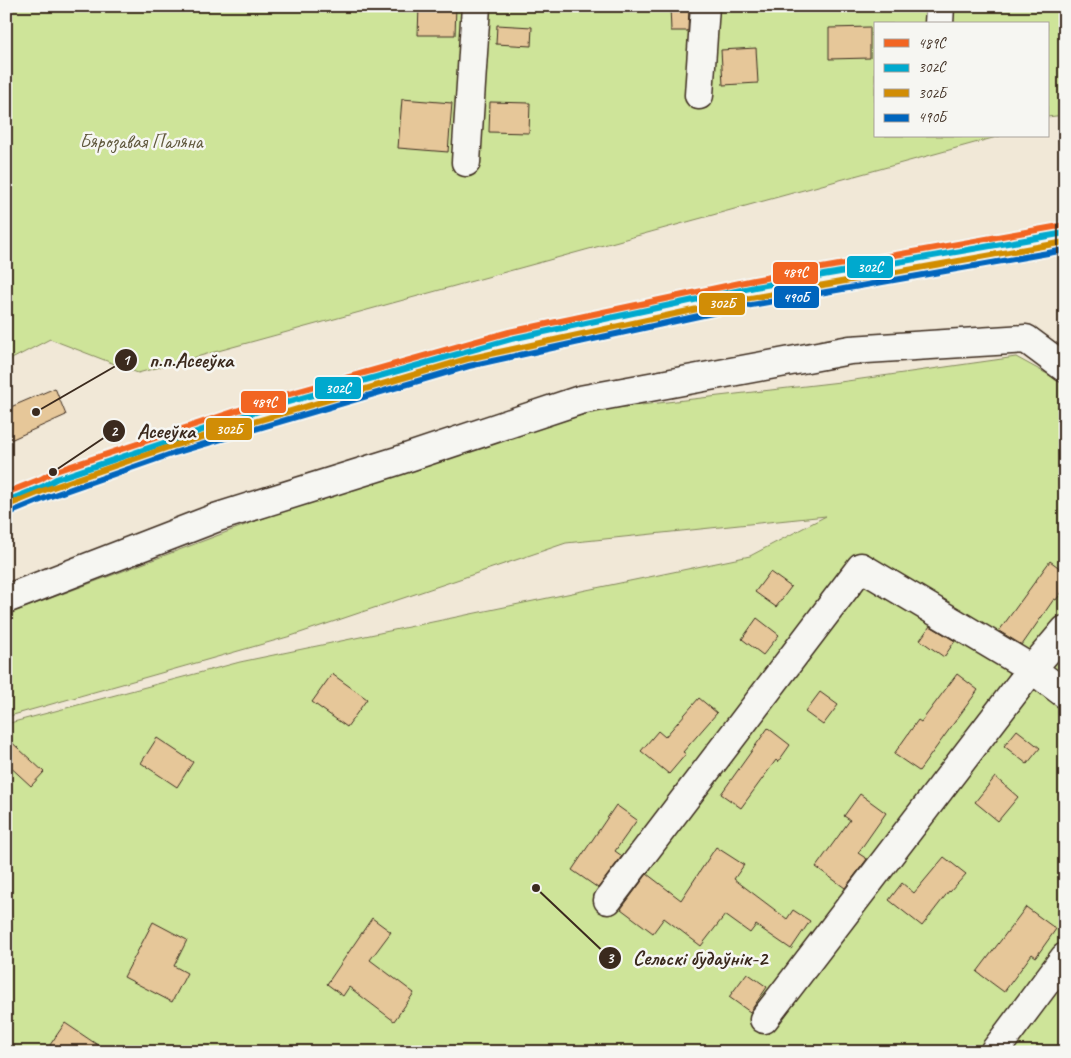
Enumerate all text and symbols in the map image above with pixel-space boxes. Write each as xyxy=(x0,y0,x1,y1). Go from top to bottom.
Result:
legend xyxy=(874,22,1048,138)
text: 489С xyxy=(918,34,947,53)
text: 302С xyxy=(918,58,947,77)
text: 302Б xyxy=(918,84,948,103)
text: 490Б xyxy=(918,108,948,127)
park label: Бярозавая Паляна xyxy=(79,129,205,154)
line badge: 302С xyxy=(846,255,894,279)
text: 302С xyxy=(857,259,885,276)
line badge: 489С xyxy=(772,261,819,285)
text: 489С xyxy=(782,264,810,281)
line badge: 490Б xyxy=(773,285,820,309)
text: 490Б xyxy=(783,289,812,306)
line badge: 302Б xyxy=(698,292,746,316)
text: 302Б xyxy=(709,295,738,312)
callout: п.п.Асееўка xyxy=(113,342,243,378)
text: п.п.Асееўка xyxy=(149,347,235,373)
text: 1 xyxy=(123,351,132,370)
line badge: 302С xyxy=(314,376,362,400)
text: 302С xyxy=(325,380,353,397)
line badge: 489С xyxy=(240,390,287,414)
text: 489С xyxy=(251,394,279,411)
callout: Асееўка xyxy=(102,413,205,449)
line badge: 302Б xyxy=(205,417,253,441)
text: Асееўка xyxy=(137,418,197,444)
text: 302Б xyxy=(216,421,245,438)
text: 2 xyxy=(111,422,119,441)
callout: Сельскі будаўнік-2 xyxy=(598,940,777,976)
text: Сельскі будаўнік-2 xyxy=(633,945,770,971)
text: 3 xyxy=(607,949,615,968)

